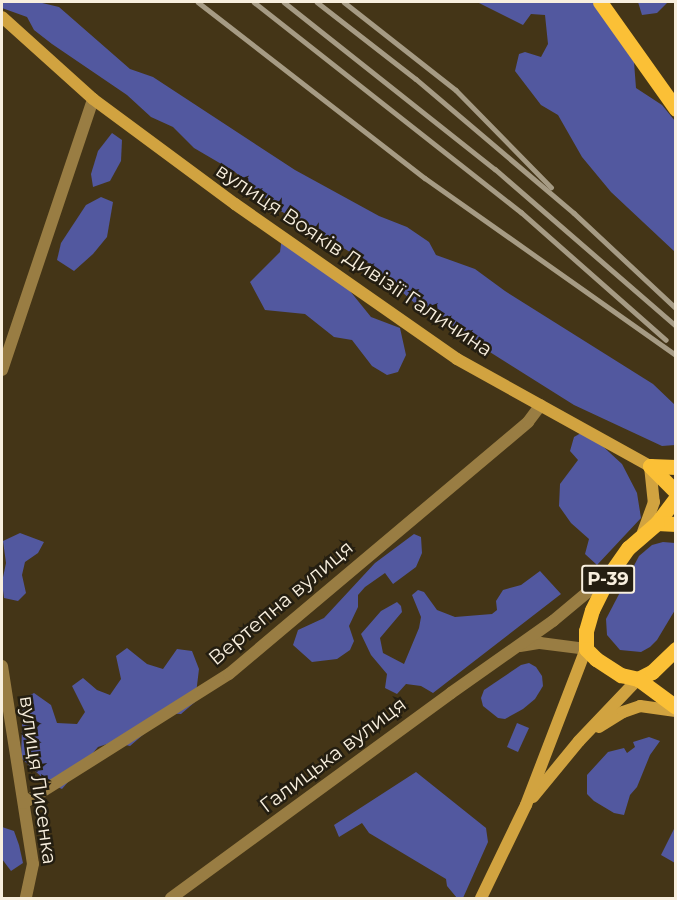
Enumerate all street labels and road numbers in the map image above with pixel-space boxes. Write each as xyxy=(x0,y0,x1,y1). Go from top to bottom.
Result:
street label: вулиця Вояків Дивізії Галичина xyxy=(211,158,497,362)
street label: Вертепна вулиця xyxy=(204,536,358,670)
road number: Р-39 xyxy=(581,564,635,594)
street label: Галицька вулиця xyxy=(255,692,411,818)
street label: вулиця Лисенка xyxy=(14,694,62,866)

